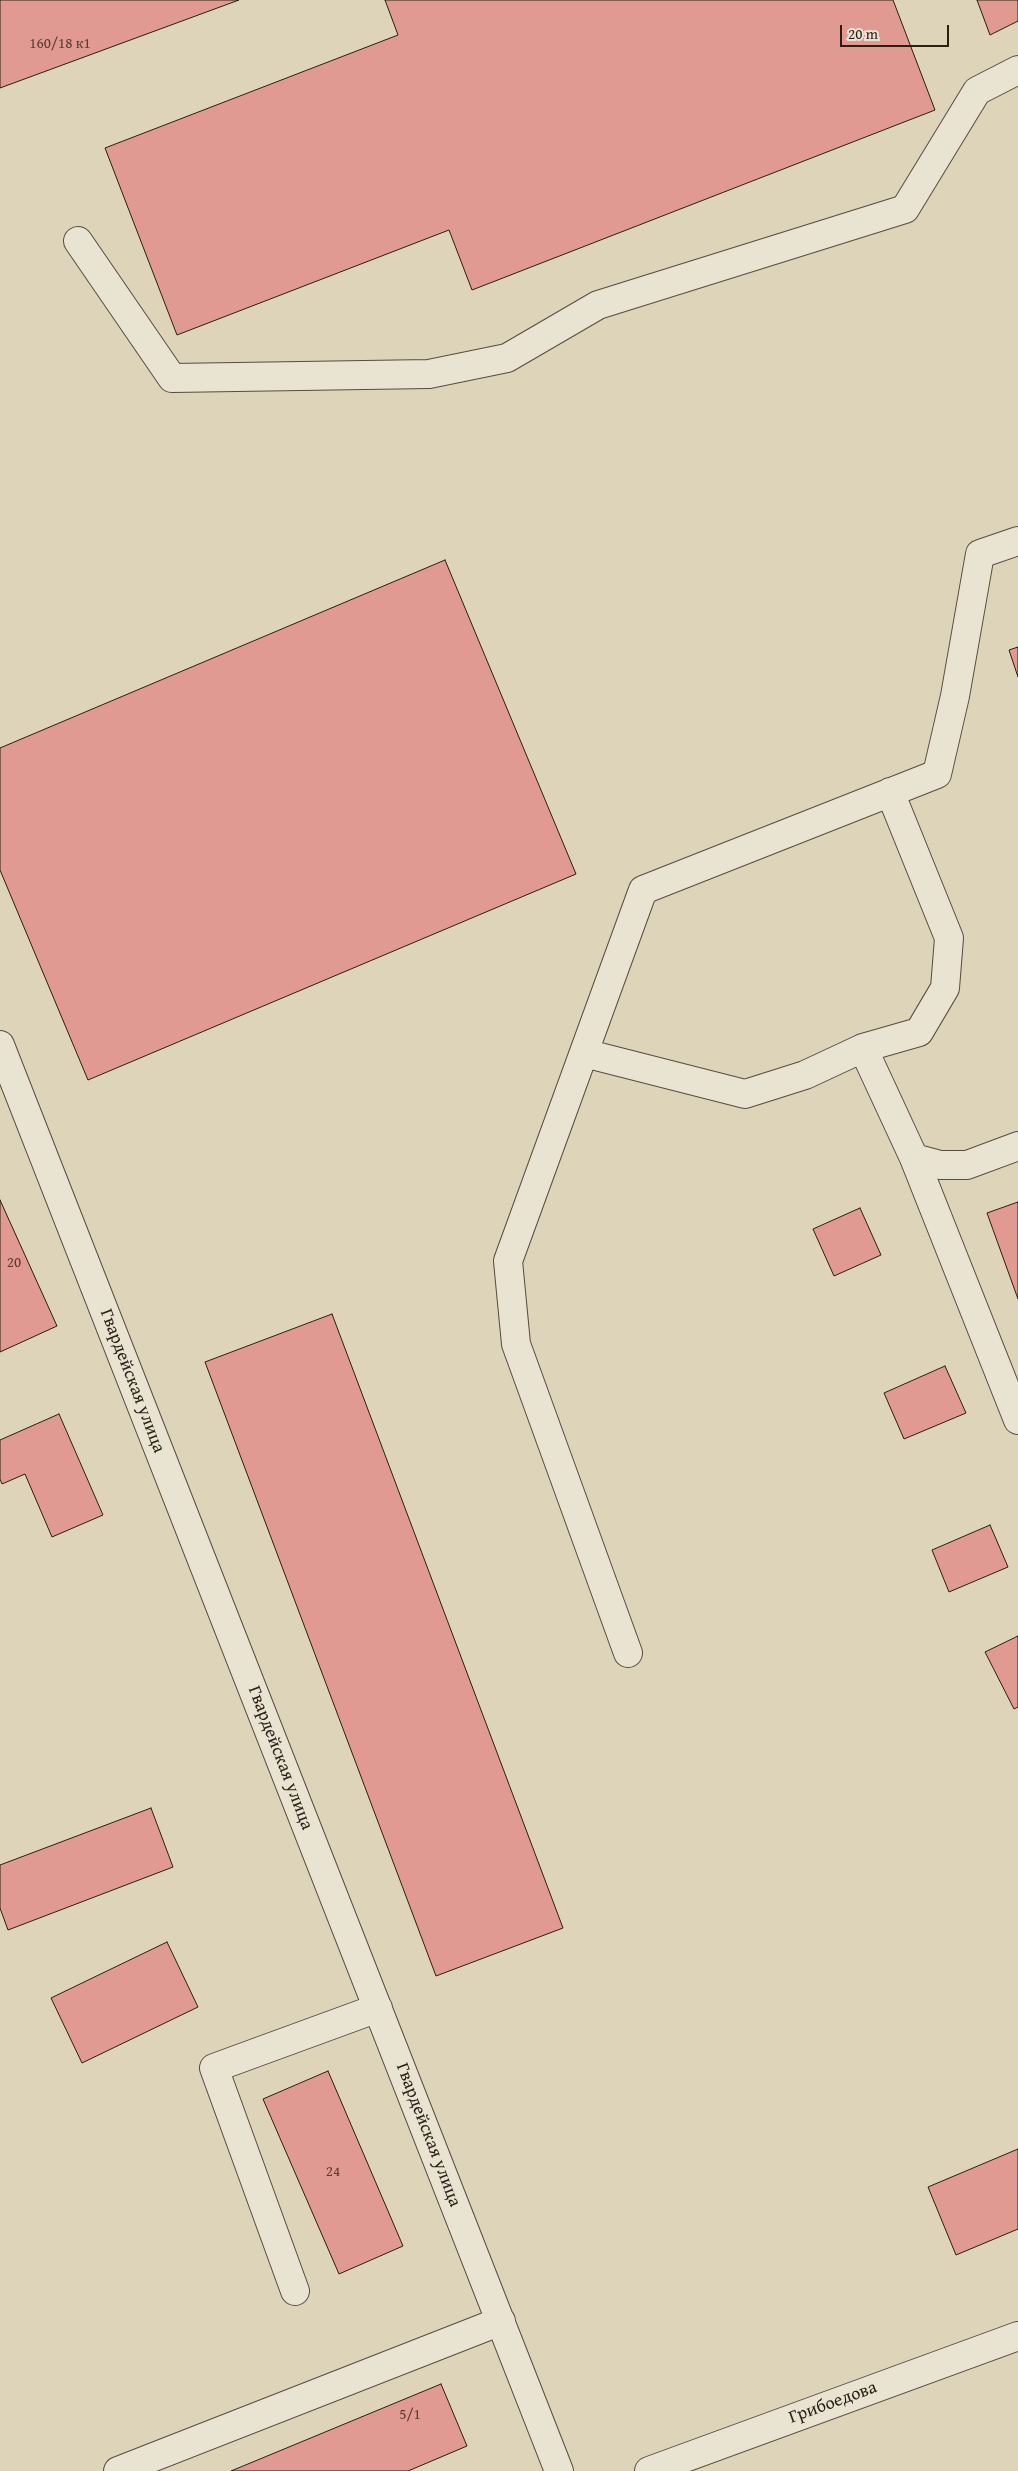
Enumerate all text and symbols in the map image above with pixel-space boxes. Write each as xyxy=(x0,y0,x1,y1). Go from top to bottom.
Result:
scale bar xyxy=(843,15,952,47)
text: 20 m xyxy=(848,23,878,44)
house number: 160/18 к1 xyxy=(29,35,91,53)
house number: 20 xyxy=(7,1254,21,1272)
street label: Гвардейская улица xyxy=(95,1306,169,1456)
street label: Гвардейская улица xyxy=(243,1683,317,1833)
street label: Гвардейская улица xyxy=(391,2060,465,2210)
house number: 24 xyxy=(326,2163,340,2181)
street label: Грибоедова xyxy=(786,2377,880,2429)
house number: 5/1 xyxy=(399,2406,421,2424)

